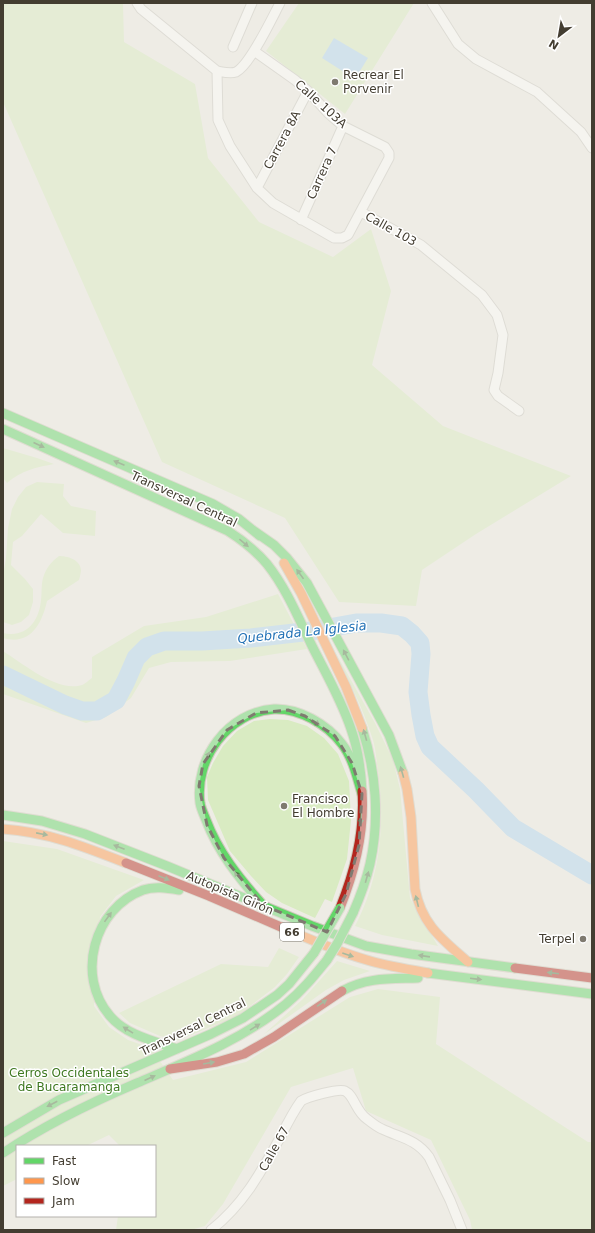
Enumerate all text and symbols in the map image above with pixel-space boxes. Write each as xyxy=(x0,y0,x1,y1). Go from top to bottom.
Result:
north arrow xyxy=(539,16,579,56)
text: N xyxy=(547,36,561,52)
place label: Recrear El Porvenir xyxy=(343,68,404,96)
street label: Calle 103A xyxy=(292,77,350,131)
marker: Recrear El Porvenir xyxy=(330,77,340,87)
street label: Carrera 8A xyxy=(261,108,304,172)
street label: Carrera 7 xyxy=(304,144,340,202)
street label: Calle 103 xyxy=(363,209,419,249)
one-way arrow xyxy=(33,442,44,448)
one-way arrow xyxy=(113,460,125,466)
street label: Transversal Central xyxy=(128,468,239,530)
one-way arrow xyxy=(239,538,250,547)
one-way arrow xyxy=(296,569,305,580)
water label: Quebrada La Iglesia xyxy=(237,618,367,646)
one-way arrow xyxy=(343,650,349,661)
one-way arrow xyxy=(309,718,321,725)
one-way arrow xyxy=(361,728,367,741)
one-way arrow xyxy=(203,751,210,763)
one-way arrow xyxy=(399,766,405,778)
place label: Francisco El Hombre xyxy=(292,792,354,820)
marker: Francisco El Hombre xyxy=(279,801,289,811)
one-way arrow xyxy=(358,813,365,825)
one-way arrow xyxy=(35,831,48,837)
one-way arrow xyxy=(112,843,124,849)
street label: Autopista Girón xyxy=(184,868,276,918)
one-way arrow xyxy=(233,870,242,881)
one-way arrow xyxy=(364,871,370,883)
one-way arrow xyxy=(158,876,170,882)
one-way arrow xyxy=(414,895,420,907)
one-way arrow xyxy=(104,911,112,922)
road number: 66 xyxy=(280,923,304,941)
place label: Terpel xyxy=(538,932,575,946)
marker: Terpel xyxy=(578,934,588,944)
one-way arrow xyxy=(343,952,355,958)
one-way arrow xyxy=(418,953,430,959)
one-way arrow xyxy=(547,970,559,976)
one-way arrow xyxy=(470,976,482,982)
street label: Transversal Central xyxy=(137,995,248,1059)
one-way arrow xyxy=(317,999,327,1007)
one-way arrow xyxy=(249,1023,261,1030)
one-way arrow xyxy=(122,1026,134,1033)
one-way arrow xyxy=(203,1060,215,1066)
park label: Cerros Occidentales de Bucaramanga xyxy=(9,1066,129,1094)
one-way arrow xyxy=(144,1075,155,1081)
one-way arrow xyxy=(46,1101,58,1107)
street label: Calle 67 xyxy=(256,1124,292,1174)
legend xyxy=(16,1145,156,1217)
text: Fast xyxy=(52,1154,76,1168)
text: Slow xyxy=(52,1174,80,1188)
text: Jam xyxy=(51,1194,75,1208)

